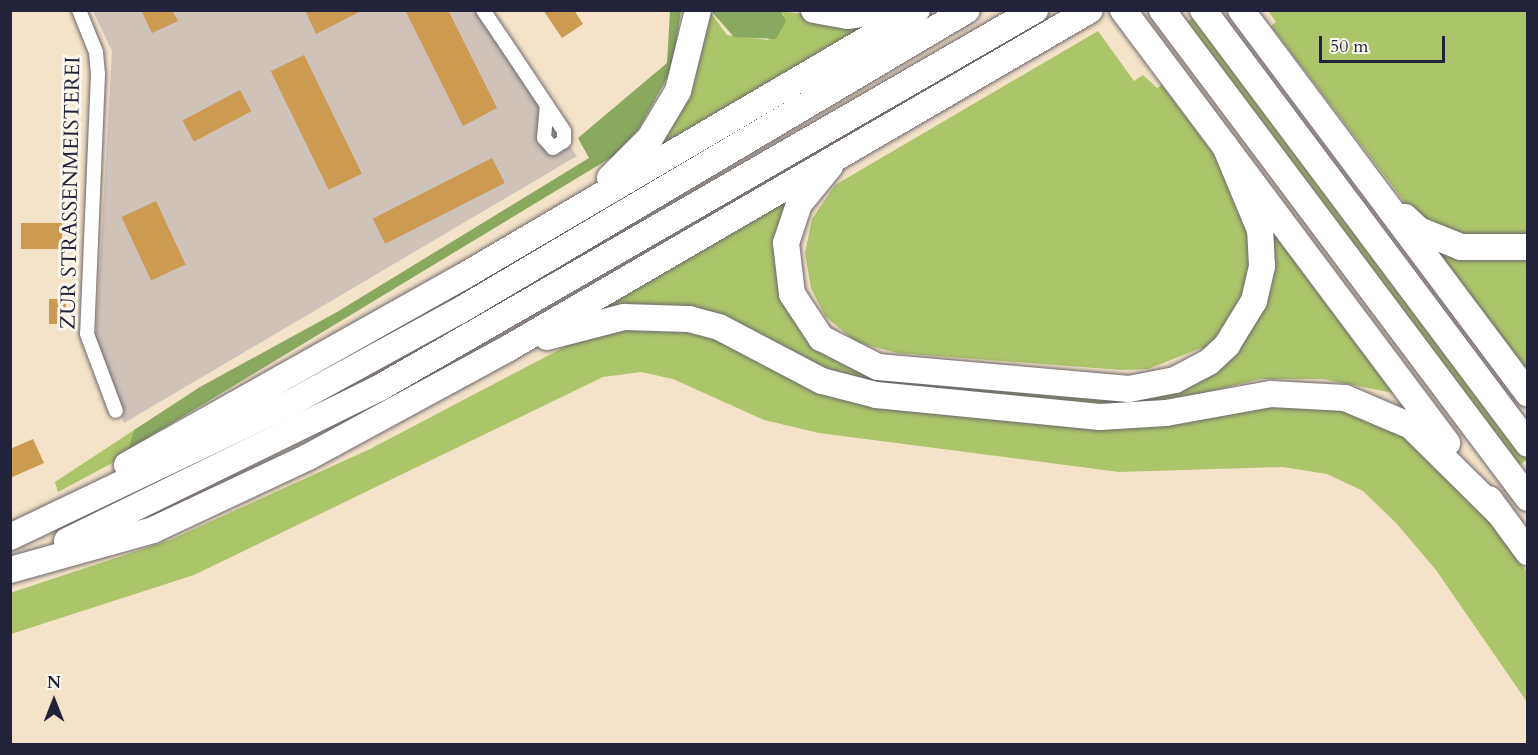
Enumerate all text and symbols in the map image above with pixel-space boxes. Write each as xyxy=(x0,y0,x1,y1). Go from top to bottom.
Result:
scale bar xyxy=(1322,24,1448,62)
text: 50 m xyxy=(1330,34,1369,59)
street label: ZUR STRASSENMEISTEREI xyxy=(56,56,86,330)
north arrow xyxy=(24,671,84,731)
text: N xyxy=(47,672,61,694)

